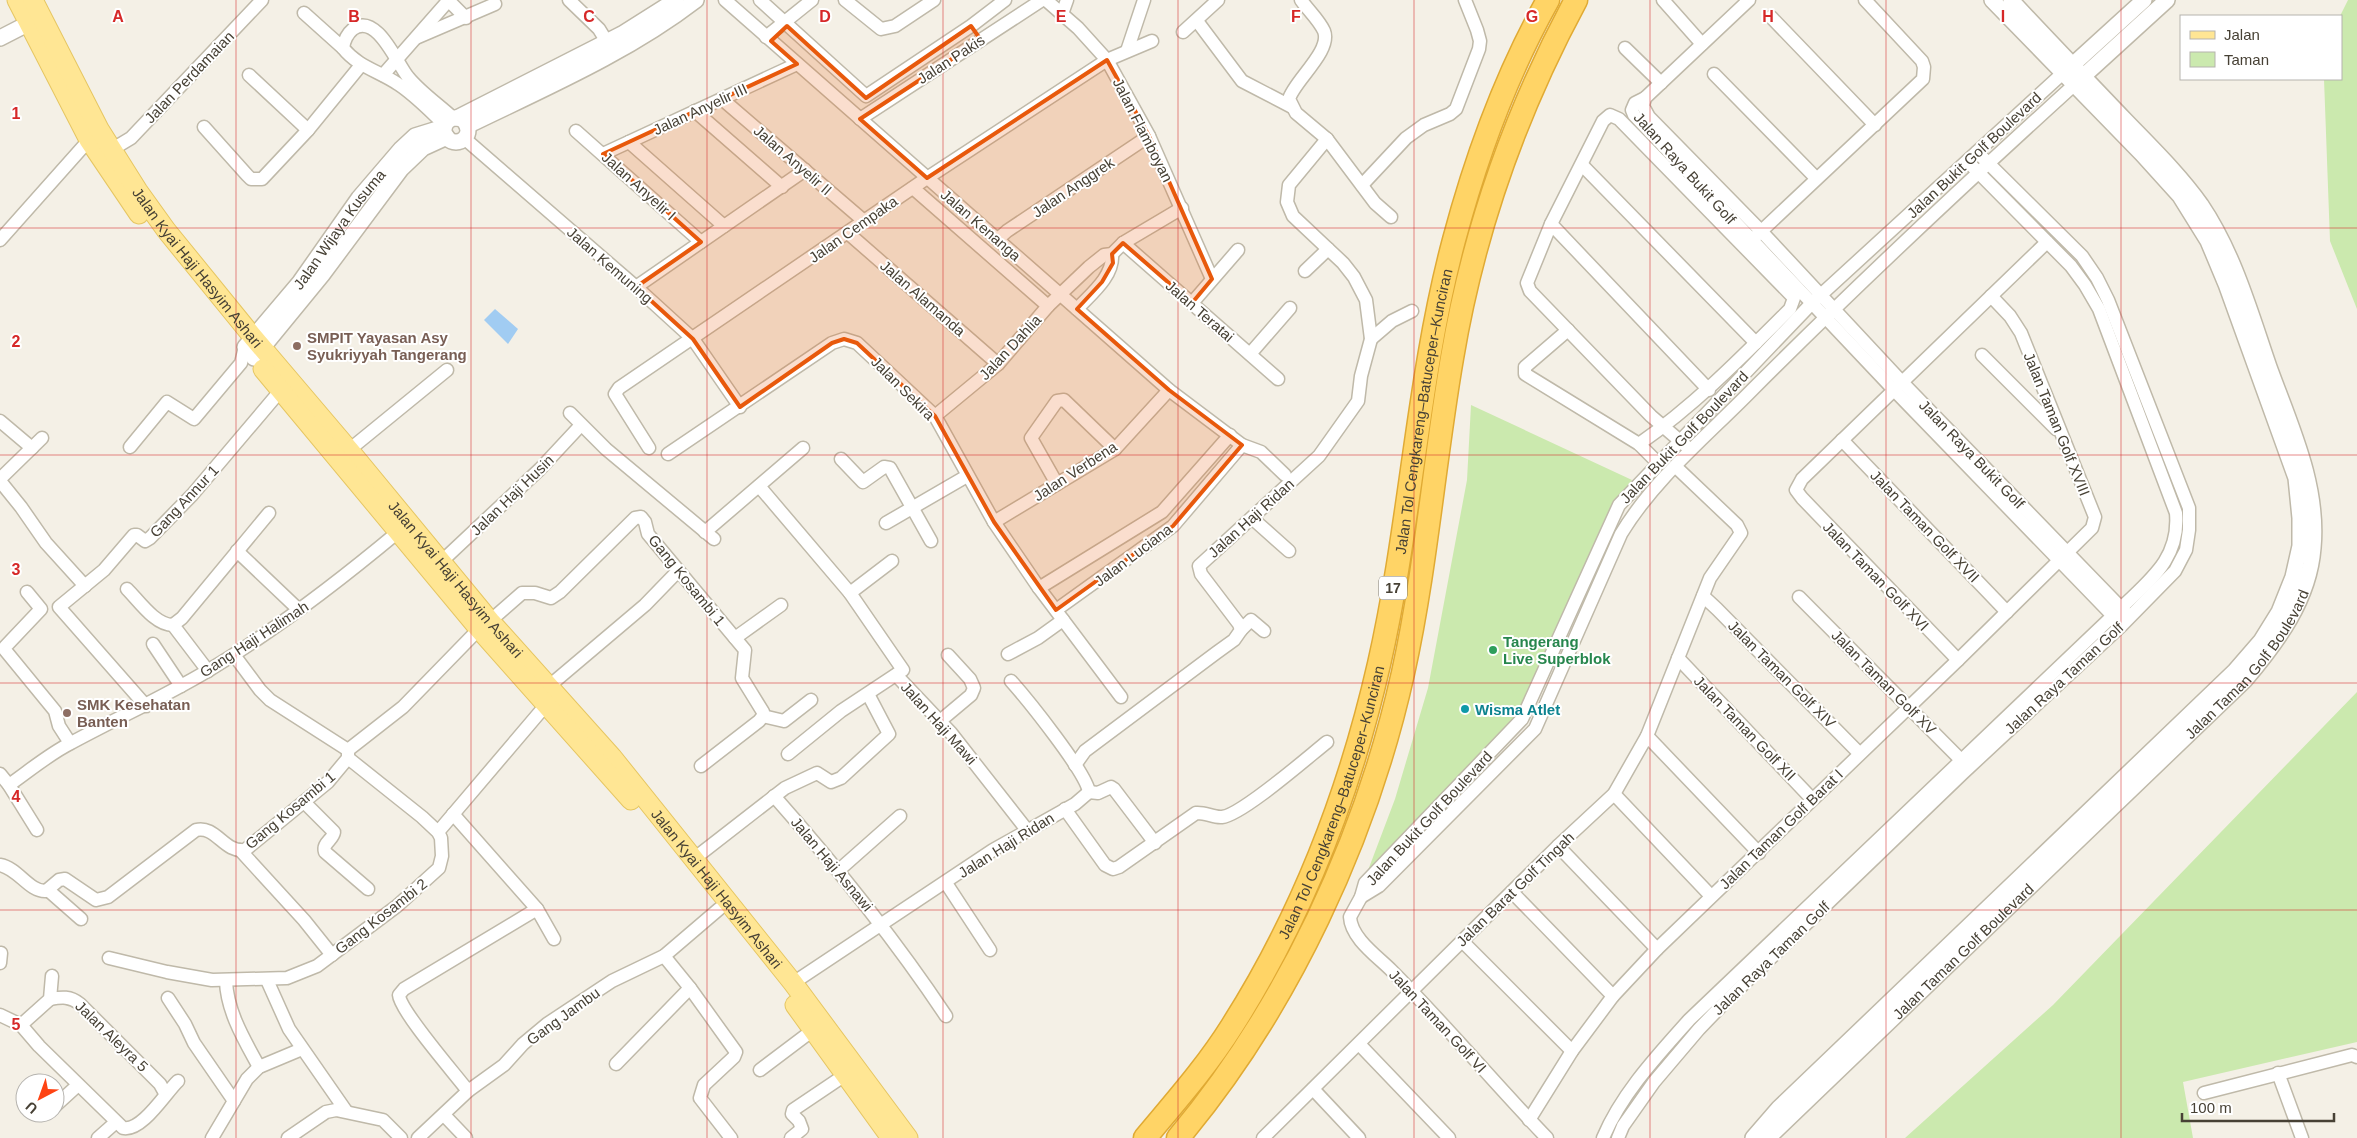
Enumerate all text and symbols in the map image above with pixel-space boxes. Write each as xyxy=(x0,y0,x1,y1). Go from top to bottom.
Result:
text: A xyxy=(112,8,124,25)
text: B xyxy=(348,8,360,25)
text: C xyxy=(583,8,595,25)
text: D xyxy=(819,8,831,25)
text: E xyxy=(1056,8,1067,25)
text: F xyxy=(1291,8,1301,25)
text: G xyxy=(1526,8,1538,25)
text: H xyxy=(1762,8,1774,25)
text: I xyxy=(2001,8,2005,25)
legend xyxy=(2180,15,2342,80)
text: Jalan xyxy=(2224,26,2260,43)
street label: Jalan Perdamaian xyxy=(141,28,237,126)
street label: Jalan Pakis xyxy=(914,31,988,87)
text: Taman xyxy=(2224,51,2269,68)
street label: Jalan Flamboyan xyxy=(1109,75,1177,185)
street label: Jalan Anyelir III xyxy=(650,80,750,138)
street label: Jalan Bukit Golf Boulevard xyxy=(1904,89,2044,221)
text: 1 xyxy=(12,105,21,122)
street label: Jalan Raya Bukit Golf xyxy=(1630,109,1740,228)
street label: Jalan Anyelir II xyxy=(751,122,835,198)
street label: Jalan Anyelir I xyxy=(599,148,679,224)
street label: Jalan Anggrek xyxy=(1029,153,1118,221)
street label: Jalan Wijaya Kusuma xyxy=(289,165,389,292)
street label: Jalan Kyai Haji Hasyim Ashari xyxy=(129,184,266,351)
street label: Jalan Kenanga xyxy=(938,186,1025,265)
street label: Jalan Cempaka xyxy=(805,192,901,266)
street label: Jalan Kemuning xyxy=(564,223,656,307)
street label: Jalan Alamanda xyxy=(877,257,969,340)
street label: Jalan Tol Cengkareng–Batuceper–Kunciran xyxy=(1391,267,1455,555)
street label: Jalan Teratai xyxy=(1162,277,1238,345)
street label: Jalan Dahlia xyxy=(976,311,1045,383)
place label: SMPIT Yayasan Asy Syukriyyah Tangerang xyxy=(307,329,467,363)
text: 2 xyxy=(12,333,21,350)
marker: SMPIT Yayasan Asy Syukriyyah Tangerang xyxy=(291,340,303,352)
street label: Jalan Taman Golf XVIII xyxy=(2020,350,2094,498)
street label: Jalan Sekira xyxy=(868,353,939,424)
street label: Jalan Bukit Golf Boulevard xyxy=(1616,368,1752,506)
street label: Jalan Raya Bukit Golf xyxy=(1916,396,2029,512)
street label: Jalan Verbena xyxy=(1030,437,1120,504)
street label: Jalan Haji Husin xyxy=(467,451,557,539)
street label: Gang Annur 1 xyxy=(146,461,222,541)
street label: Jalan Taman Golf XVII xyxy=(1867,466,1983,586)
street label: Jalan Haji Ridan xyxy=(1205,475,1297,561)
street label: Jalan Kyai Haji Hasyim Ashari xyxy=(386,497,527,661)
street label: Jalan Taman Golf XVI xyxy=(1819,518,1933,634)
street label: Jalan Luciana xyxy=(1091,520,1176,590)
street label: Gang Kosambi 1 xyxy=(645,531,729,629)
text: 3 xyxy=(12,561,21,578)
road number: 17 xyxy=(1379,576,1407,600)
street label: Jalan Taman Golf Boulevard xyxy=(2181,587,2311,742)
street label: Gang Haji Halimah xyxy=(197,598,311,680)
street label: Jalan Taman Golf XIV xyxy=(1725,617,1839,731)
street label: Jalan Raya Taman Golf xyxy=(2001,618,2127,737)
street label: Jalan Taman Golf XV xyxy=(1828,626,1940,738)
place label: Tangerang Live Superblok xyxy=(1503,633,1611,667)
marker: Tangerang Live Superblok xyxy=(1487,644,1499,656)
street label: Jalan Tol Cengkareng–Batuceper–Kunciran xyxy=(1274,664,1387,942)
street label: Jalan Taman Golf XII xyxy=(1691,672,1799,784)
street label: Jalan Haji Mawi xyxy=(898,678,980,768)
place label: SMK Kesehatan Banten xyxy=(77,696,190,730)
place label: Wisma Atlet xyxy=(1475,701,1560,718)
marker: Wisma Atlet xyxy=(1459,703,1471,715)
marker: SMK Kesehatan Banten xyxy=(61,707,73,719)
street label: Jalan Bukit Golf Boulevard xyxy=(1363,748,1495,888)
street label: Jalan Taman Golf Barat I xyxy=(1716,766,1846,892)
street label: Gang Kosambi 1 xyxy=(242,768,338,852)
text: 4 xyxy=(12,788,21,805)
street label: Jalan Kyai Haji Hasyim Ashari xyxy=(648,805,786,972)
street label: Jalan Haji Ridan xyxy=(955,809,1057,881)
street label: Jalan Haji Asnawi xyxy=(788,814,876,914)
street label: Jalan Barat Golf Tingah xyxy=(1453,828,1577,950)
street label: Gang Kosambi 2 xyxy=(332,875,430,957)
street label: Jalan Taman Golf Boulevard xyxy=(1889,880,2037,1022)
street label: Jalan Raya Taman Golf xyxy=(1709,897,1833,1018)
street label: Jalan Taman Golf VI xyxy=(1386,966,1490,1076)
street label: Gang Jambu xyxy=(523,984,603,1048)
street label: Jalan Aleyra 5 xyxy=(72,997,152,1075)
text: 5 xyxy=(12,1016,21,1033)
north arrow xyxy=(15,1073,65,1123)
scale bar xyxy=(2182,1090,2334,1122)
text: U xyxy=(22,1098,41,1117)
text: 100 m xyxy=(2190,1099,2232,1116)

